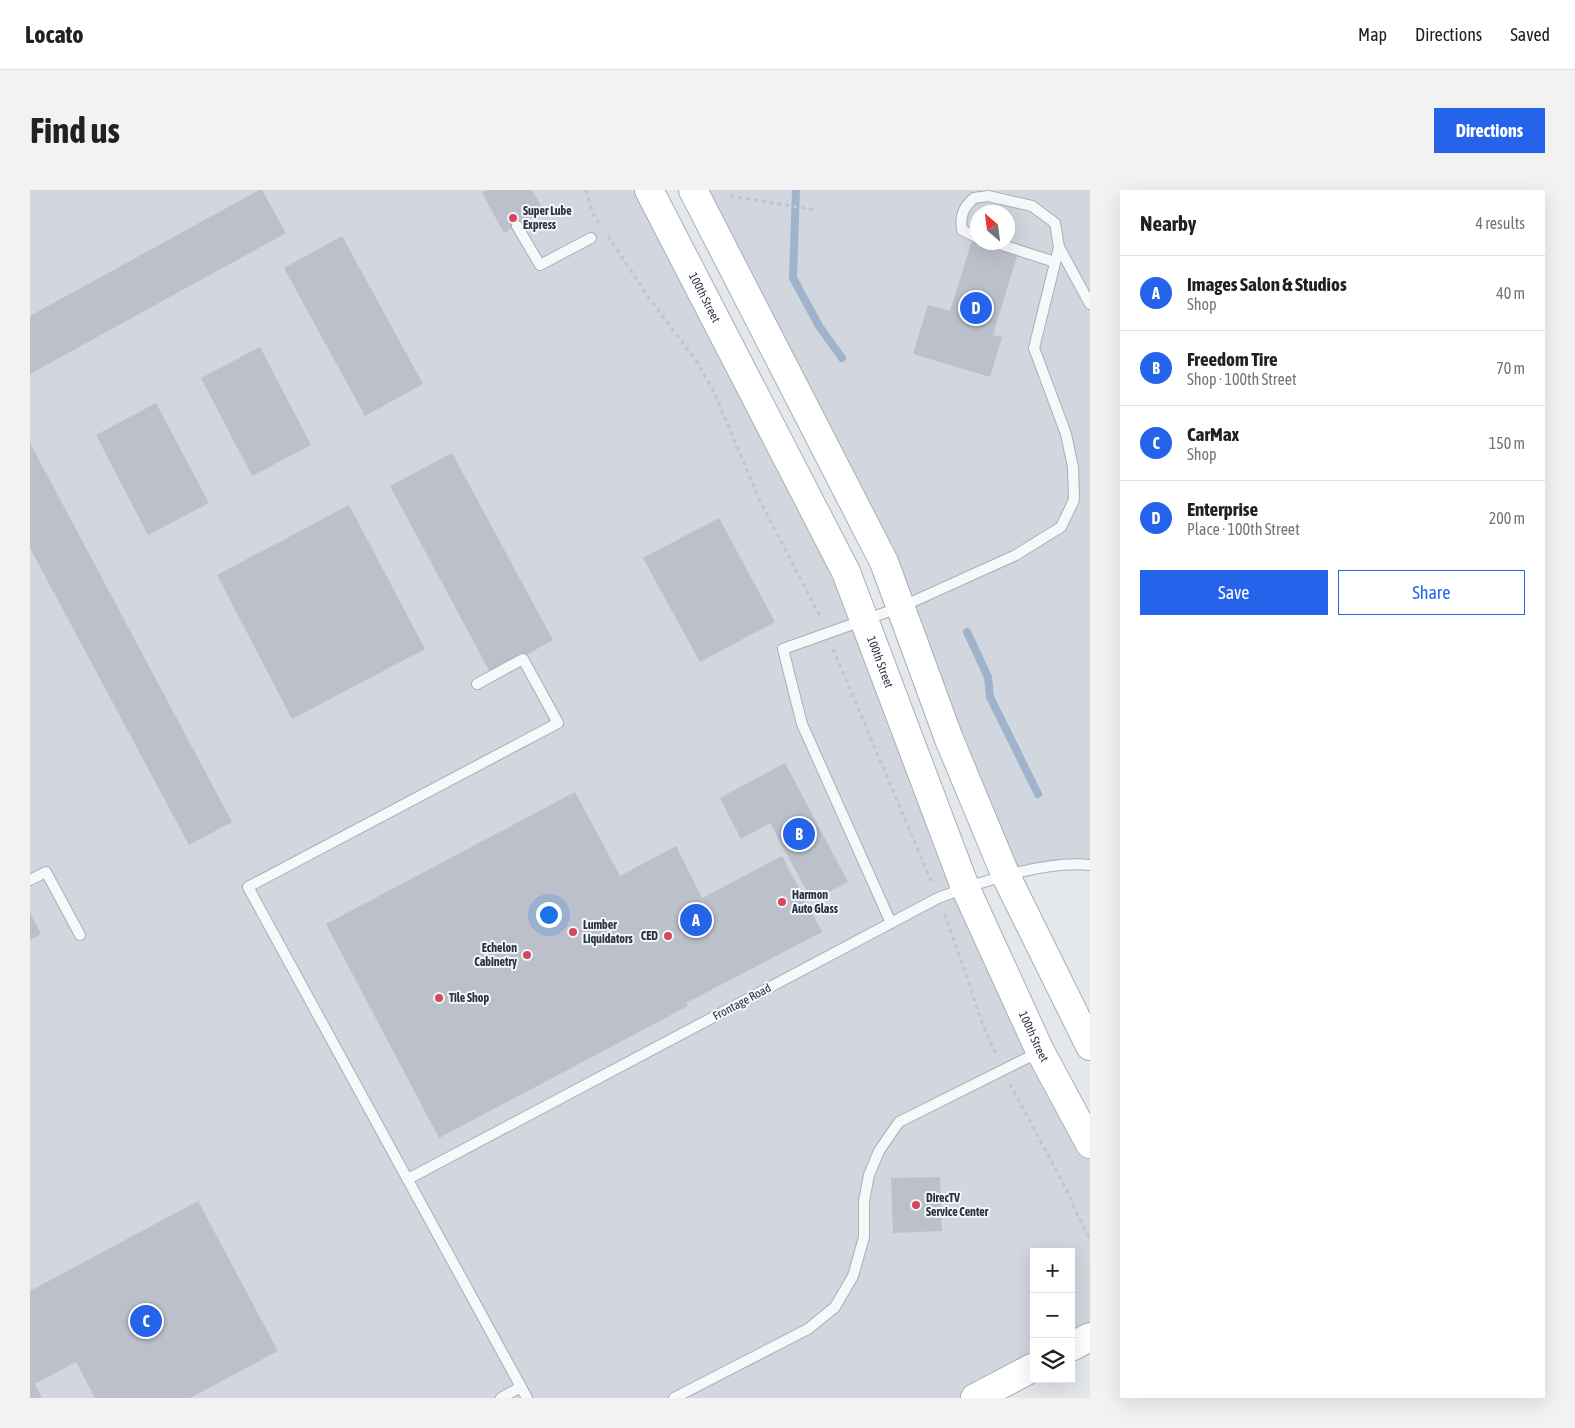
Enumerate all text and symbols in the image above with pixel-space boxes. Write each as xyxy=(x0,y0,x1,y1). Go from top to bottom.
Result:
text: Locato xyxy=(25,21,84,48)
text: Map xyxy=(1358,24,1387,45)
text: Directions xyxy=(1415,24,1482,45)
text: Saved xyxy=(1510,24,1550,45)
button: Directions xyxy=(1434,108,1545,153)
text: Find us xyxy=(30,110,120,150)
place label: Super Lube Express xyxy=(523,204,572,232)
north arrow xyxy=(970,205,1015,250)
text: Nearby xyxy=(1140,211,1196,235)
marker: Super Lube Express xyxy=(507,212,519,224)
text: 4 results xyxy=(1475,214,1525,232)
street label: 100th Street xyxy=(686,270,723,325)
text: Images Salon & Studios xyxy=(1187,273,1347,295)
text: A xyxy=(1152,284,1160,302)
text: 40 m xyxy=(1496,284,1525,302)
pin: D xyxy=(960,289,992,327)
text: Shop xyxy=(1187,295,1217,313)
text: Freedom Tire xyxy=(1187,348,1278,370)
text: B xyxy=(1152,359,1160,377)
text: 70 m xyxy=(1496,359,1525,377)
text: Shop · 100th Street xyxy=(1187,370,1297,388)
text: CarMax xyxy=(1187,423,1239,445)
text: C xyxy=(1152,434,1160,452)
text: 150 m xyxy=(1489,434,1525,452)
text: Shop xyxy=(1187,445,1217,463)
text: Enterprise xyxy=(1187,498,1258,520)
text: D xyxy=(1152,509,1160,527)
text: 200 m xyxy=(1489,509,1525,527)
text: Place · 100th Street xyxy=(1187,520,1300,538)
button: Save xyxy=(1140,570,1328,615)
button: Share xyxy=(1338,570,1525,615)
street label: 100th Street xyxy=(864,634,896,690)
pin: B xyxy=(783,815,815,853)
place label: Harmon Auto Glass xyxy=(791,888,839,916)
marker: Harmon Auto Glass xyxy=(776,896,788,908)
pin: A xyxy=(680,901,712,939)
your location xyxy=(536,902,562,928)
place label: Lumber Liquidators xyxy=(583,918,633,946)
marker: Lumber Liquidators xyxy=(567,926,579,938)
place label: CED xyxy=(641,929,658,943)
marker: CED xyxy=(662,930,674,942)
place label: Echelon Cabinetry xyxy=(474,941,517,969)
marker: Echelon Cabinetry xyxy=(521,949,533,961)
street label: Frontage Road xyxy=(711,981,773,1023)
place label: Tile Shop xyxy=(449,991,489,1005)
marker: Tile Shop xyxy=(433,992,445,1004)
street label: 100th Street xyxy=(1016,1009,1052,1065)
place label: DirecTV Service Center xyxy=(926,1191,989,1219)
marker: DirecTV Service Center xyxy=(910,1199,922,1211)
map controls xyxy=(1030,1248,1075,1383)
button: + xyxy=(1030,1248,1075,1293)
button: − xyxy=(1030,1293,1075,1338)
pin: C xyxy=(130,1302,162,1340)
button: layers xyxy=(1030,1338,1075,1383)

